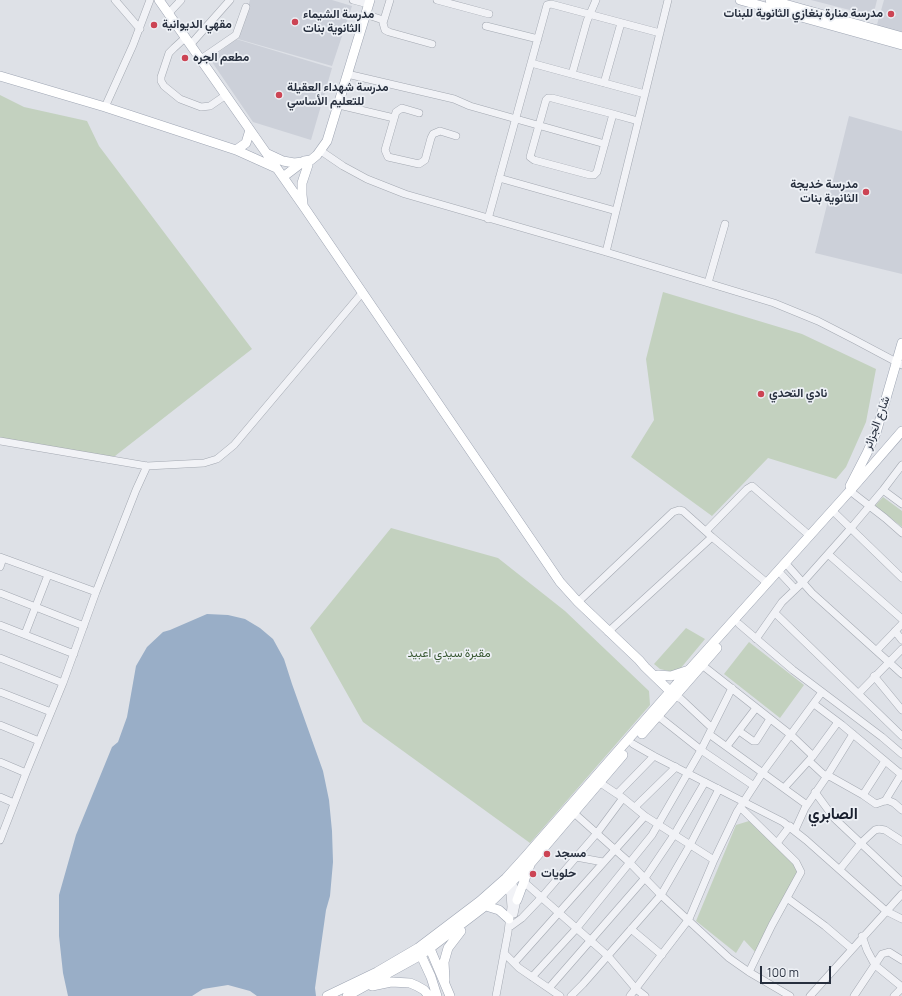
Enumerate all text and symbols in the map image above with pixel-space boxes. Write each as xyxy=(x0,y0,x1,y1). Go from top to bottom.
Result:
place label: مدرسة منارة بنغازي الثانوية للبنات xyxy=(724,7,883,21)
place label: مدرسة الشيماء الثانوية بنات xyxy=(303,8,374,36)
marker: مدرسة منارة بنغازي الثانوية للبنات xyxy=(886,9,896,19)
marker: مدرسة الشيماء الثانوية بنات xyxy=(290,17,300,27)
place label: مقهي الديوانية xyxy=(162,18,232,32)
marker: مقهي الديوانية xyxy=(149,20,159,30)
place label: مطعم الجره xyxy=(193,51,249,65)
marker: مطعم الجره xyxy=(180,53,190,63)
place label: مدرسة شهداء العقيلة للتعليم الأساسي xyxy=(287,81,389,109)
marker: مدرسة شهداء العقيلة للتعليم الأساسي xyxy=(274,90,284,100)
place label: مدرسة خديجة الثانوية بنات xyxy=(790,178,858,206)
marker: مدرسة خديجة الثانوية بنات xyxy=(861,187,871,197)
place label: نادي التحدي xyxy=(769,387,827,401)
marker: نادي التحدي xyxy=(756,389,766,399)
street label: شارع الجزائر xyxy=(861,394,893,452)
park label: مقبرة سيدي اعبيد xyxy=(407,647,491,661)
district label: الصابري xyxy=(808,805,858,825)
place label: مسجد xyxy=(555,847,586,861)
marker: مسجد xyxy=(542,849,552,859)
place label: حلويات xyxy=(541,867,576,881)
marker: حلويات xyxy=(528,869,538,879)
scale bar xyxy=(762,958,833,984)
text: 100 m xyxy=(767,964,799,981)

